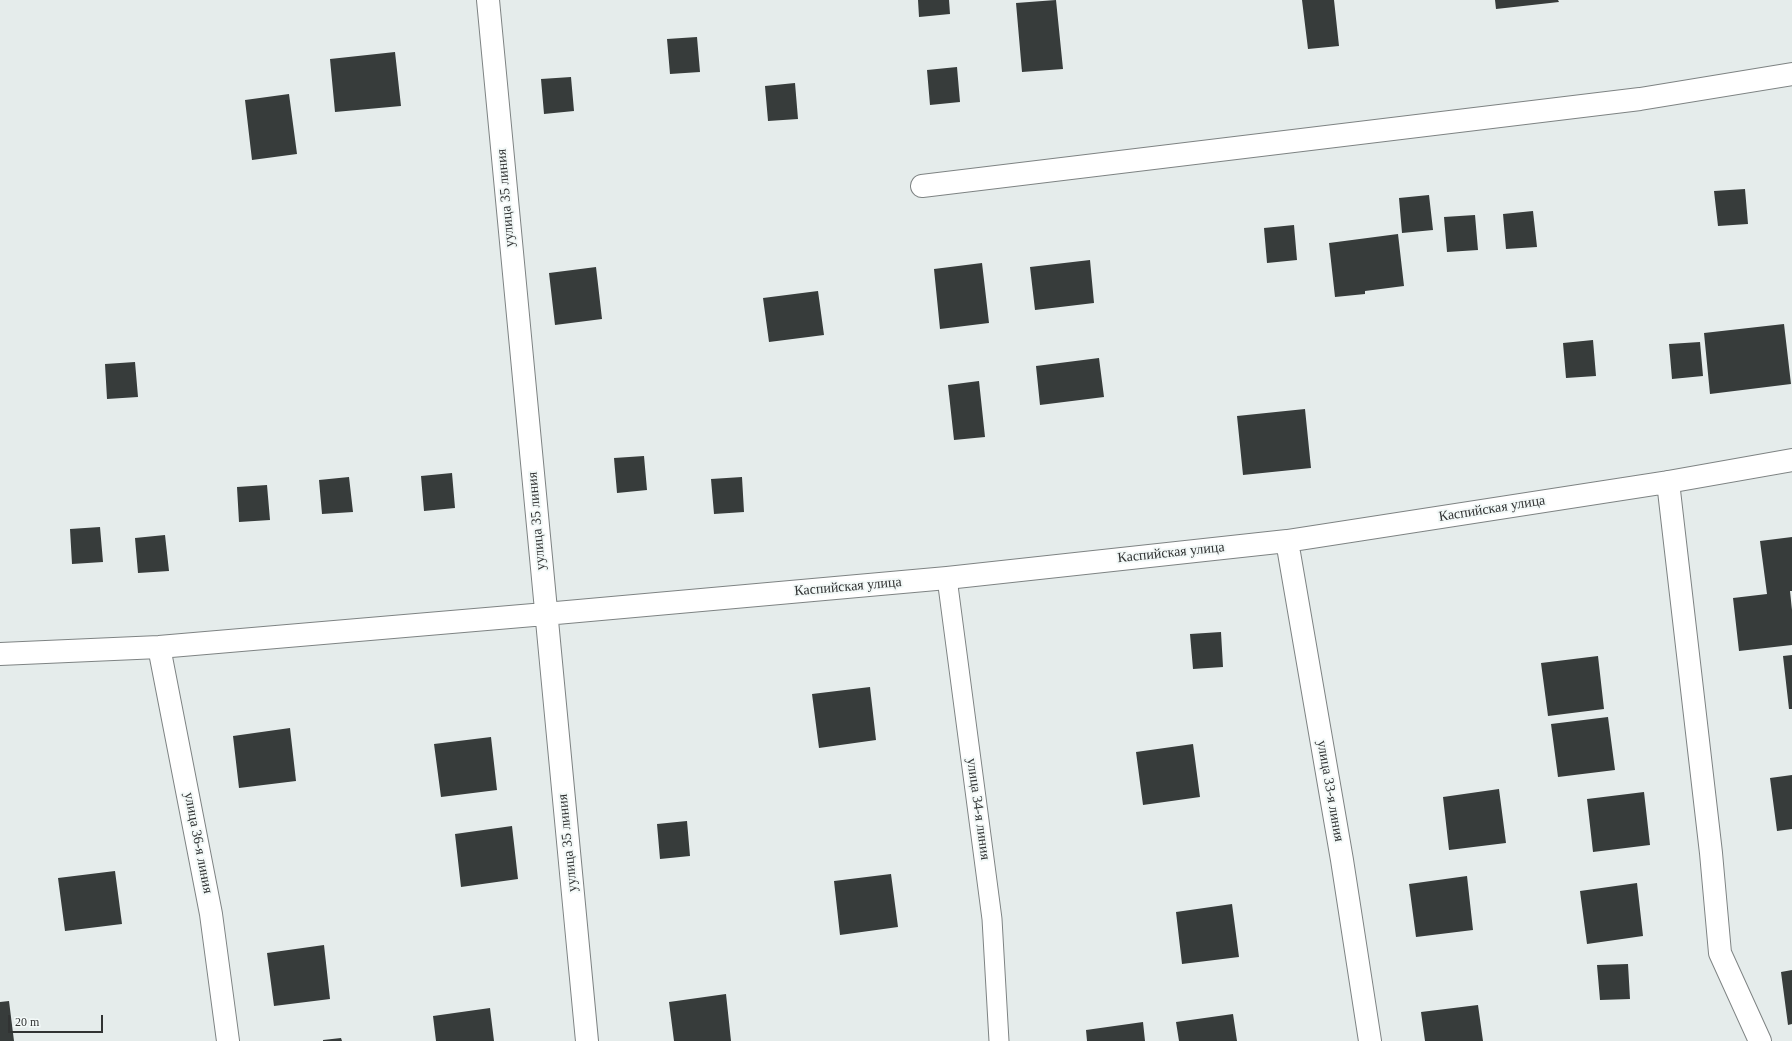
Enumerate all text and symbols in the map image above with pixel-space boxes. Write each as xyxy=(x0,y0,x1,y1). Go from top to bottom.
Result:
street label: уулица 35 линия xyxy=(493,148,519,248)
street label: уулица 35 линия xyxy=(524,471,550,571)
street label: Каспийская улица xyxy=(1438,492,1546,526)
street label: Каспийская улица xyxy=(1117,539,1225,567)
street label: Каспийская улица xyxy=(794,574,902,600)
street label: улица 33-я линия xyxy=(1313,739,1347,843)
street label: улица 34-я линия xyxy=(963,757,993,861)
street label: улица 36-я линия xyxy=(180,791,216,895)
street label: уулица 35 линия xyxy=(554,793,582,893)
scale bar xyxy=(10,1007,105,1033)
text: 20 m xyxy=(15,1015,39,1029)

